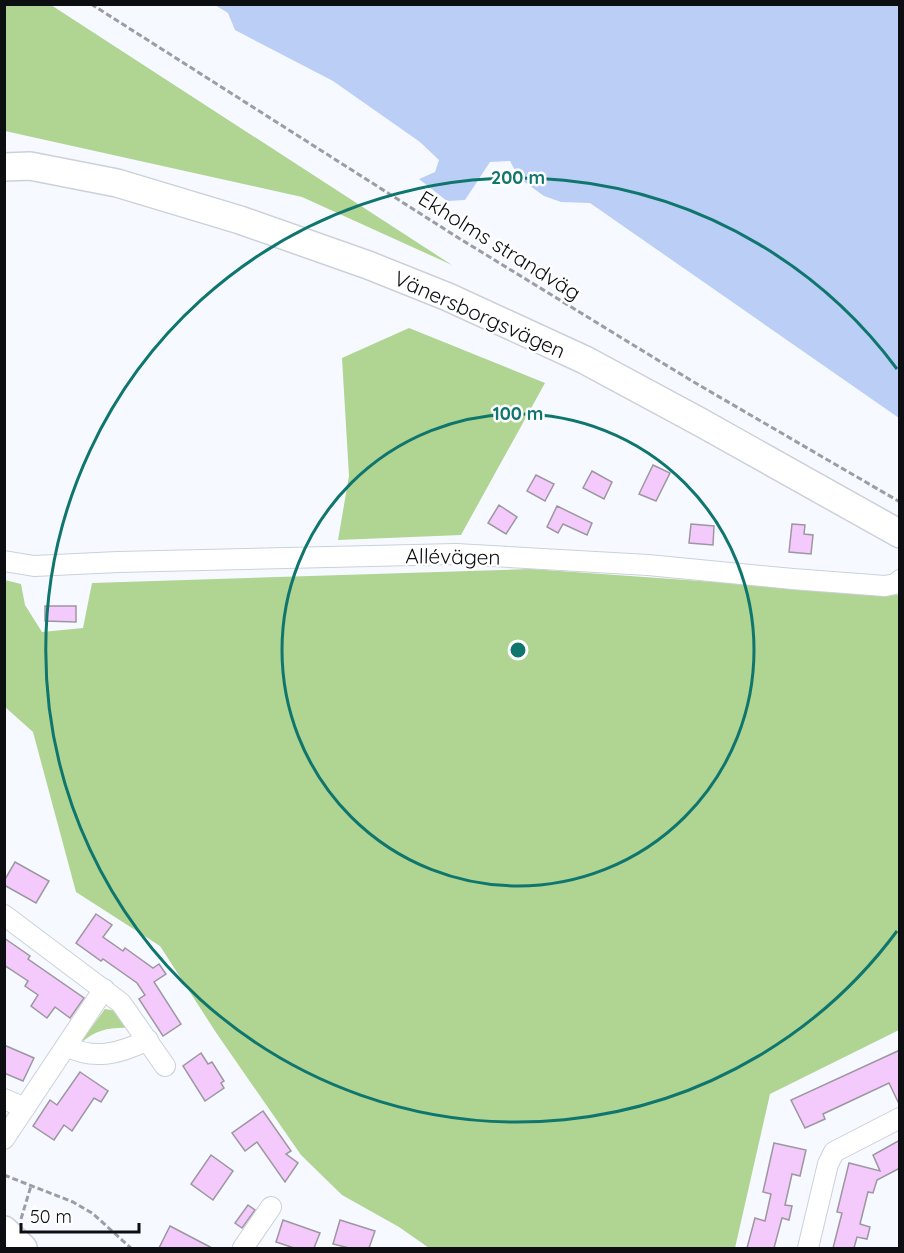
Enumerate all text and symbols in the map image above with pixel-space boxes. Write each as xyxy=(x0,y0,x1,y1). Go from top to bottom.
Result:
text: 200 m xyxy=(491,166,545,189)
street label: Ekholms strandväg xyxy=(414,185,586,305)
street label: Vänersborgsvägen xyxy=(390,265,570,363)
text: 100 m xyxy=(493,402,543,425)
street label: Allévägen xyxy=(405,542,501,570)
centre of rings xyxy=(508,640,528,660)
scale bar xyxy=(21,1196,140,1234)
text: 50 m xyxy=(30,1205,72,1228)

